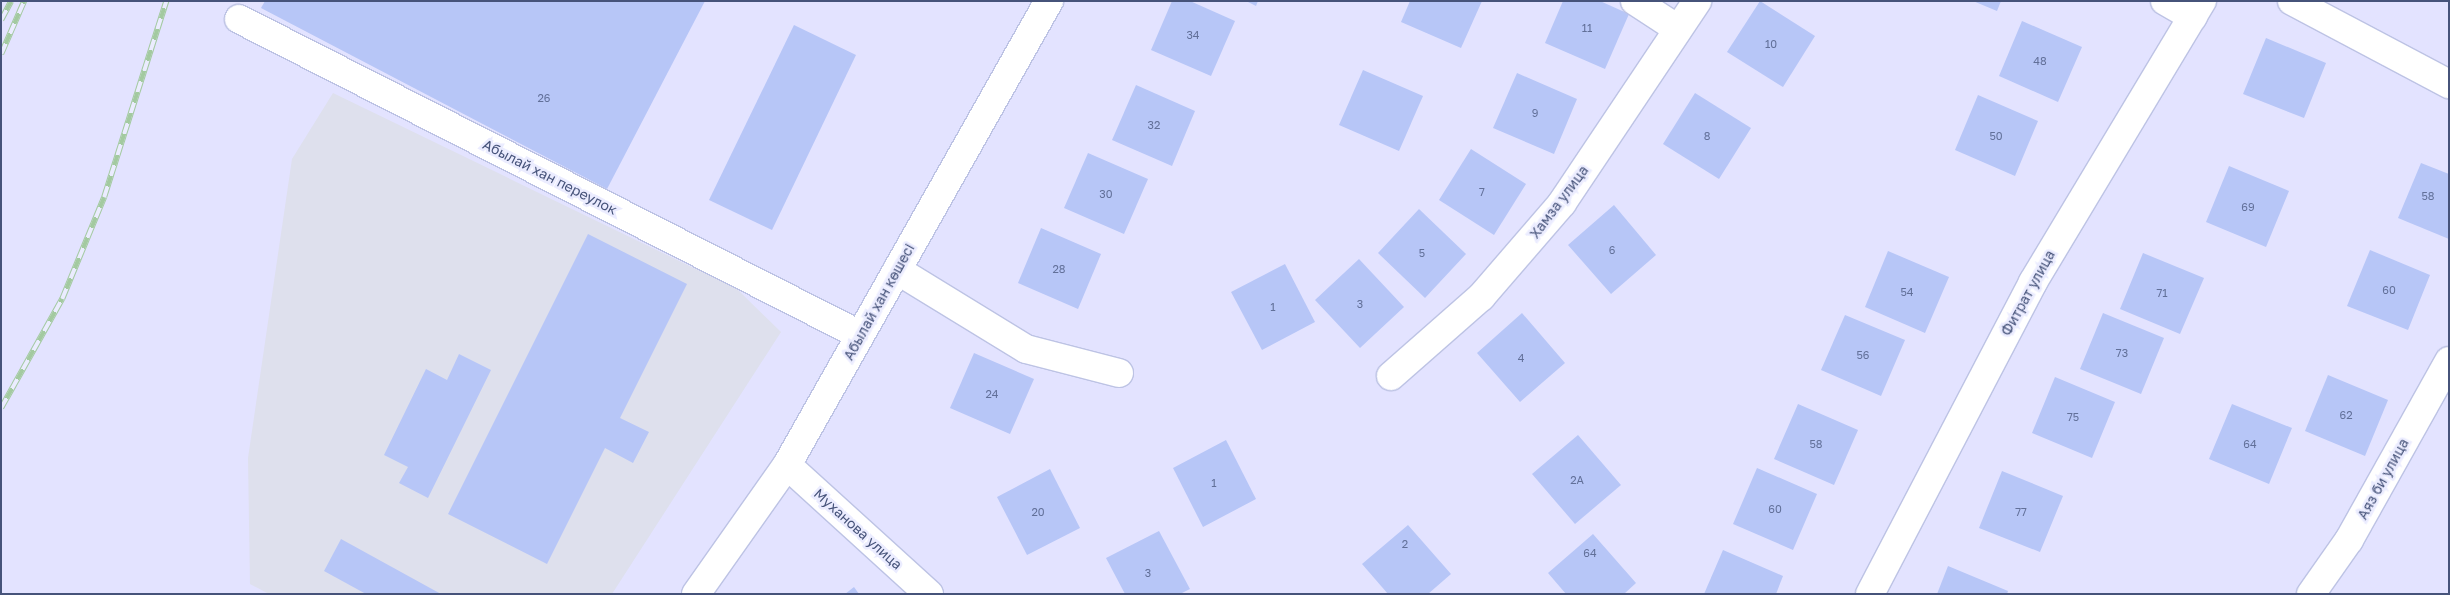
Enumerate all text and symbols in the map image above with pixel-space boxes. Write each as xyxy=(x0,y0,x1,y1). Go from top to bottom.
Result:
house number: 11 xyxy=(1582,21,1592,35)
house number: 34 xyxy=(1186,28,1200,42)
house number: 10 xyxy=(1765,37,1777,51)
house number: 48 xyxy=(2033,54,2047,68)
house number: 26 xyxy=(537,91,551,105)
house number: 9 xyxy=(1532,106,1538,120)
house number: 32 xyxy=(1148,118,1160,132)
house number: 8 xyxy=(1704,129,1710,143)
house number: 50 xyxy=(1989,129,2003,143)
street label: Абылай хан переулок xyxy=(480,136,620,218)
street label: Хамза улица xyxy=(1526,162,1592,242)
house number: 7 xyxy=(1479,185,1485,199)
house number: 30 xyxy=(1099,187,1113,201)
house number: 58 xyxy=(2421,189,2435,203)
house number: 69 xyxy=(2241,200,2255,214)
street label: Абылай хан көшесі xyxy=(840,241,918,363)
house number: 6 xyxy=(1609,243,1615,257)
house number: 5 xyxy=(1419,246,1425,260)
street label: Фитрат улица xyxy=(1998,247,2058,339)
house number: 28 xyxy=(1052,262,1066,276)
house number: 60 xyxy=(2382,283,2396,297)
house number: 54 xyxy=(1900,285,1914,299)
house number: 71 xyxy=(2156,286,2168,300)
house number: 3 xyxy=(1357,297,1363,311)
house number: 1 xyxy=(1270,300,1276,314)
house number: 73 xyxy=(2116,346,2128,360)
house number: 56 xyxy=(1856,348,1870,362)
house number: 4 xyxy=(1518,351,1524,365)
house number: 24 xyxy=(985,387,999,401)
house number: 62 xyxy=(2339,408,2353,422)
house number: 75 xyxy=(2067,410,2079,424)
street label: Аяз би улица xyxy=(2354,436,2412,522)
house number: 58 xyxy=(1809,437,1823,451)
house number: 64 xyxy=(2243,437,2257,451)
house number: 2А xyxy=(1570,473,1584,487)
house number: 1 xyxy=(1211,476,1217,490)
street label: Муханова улица xyxy=(810,485,906,573)
house number: 60 xyxy=(1768,502,1782,516)
house number: 20 xyxy=(1031,505,1045,519)
house number: 77 xyxy=(2015,505,2027,519)
house number: 2 xyxy=(1402,537,1408,551)
house number: 64 xyxy=(1583,546,1597,560)
house number: 3 xyxy=(1145,566,1151,580)

